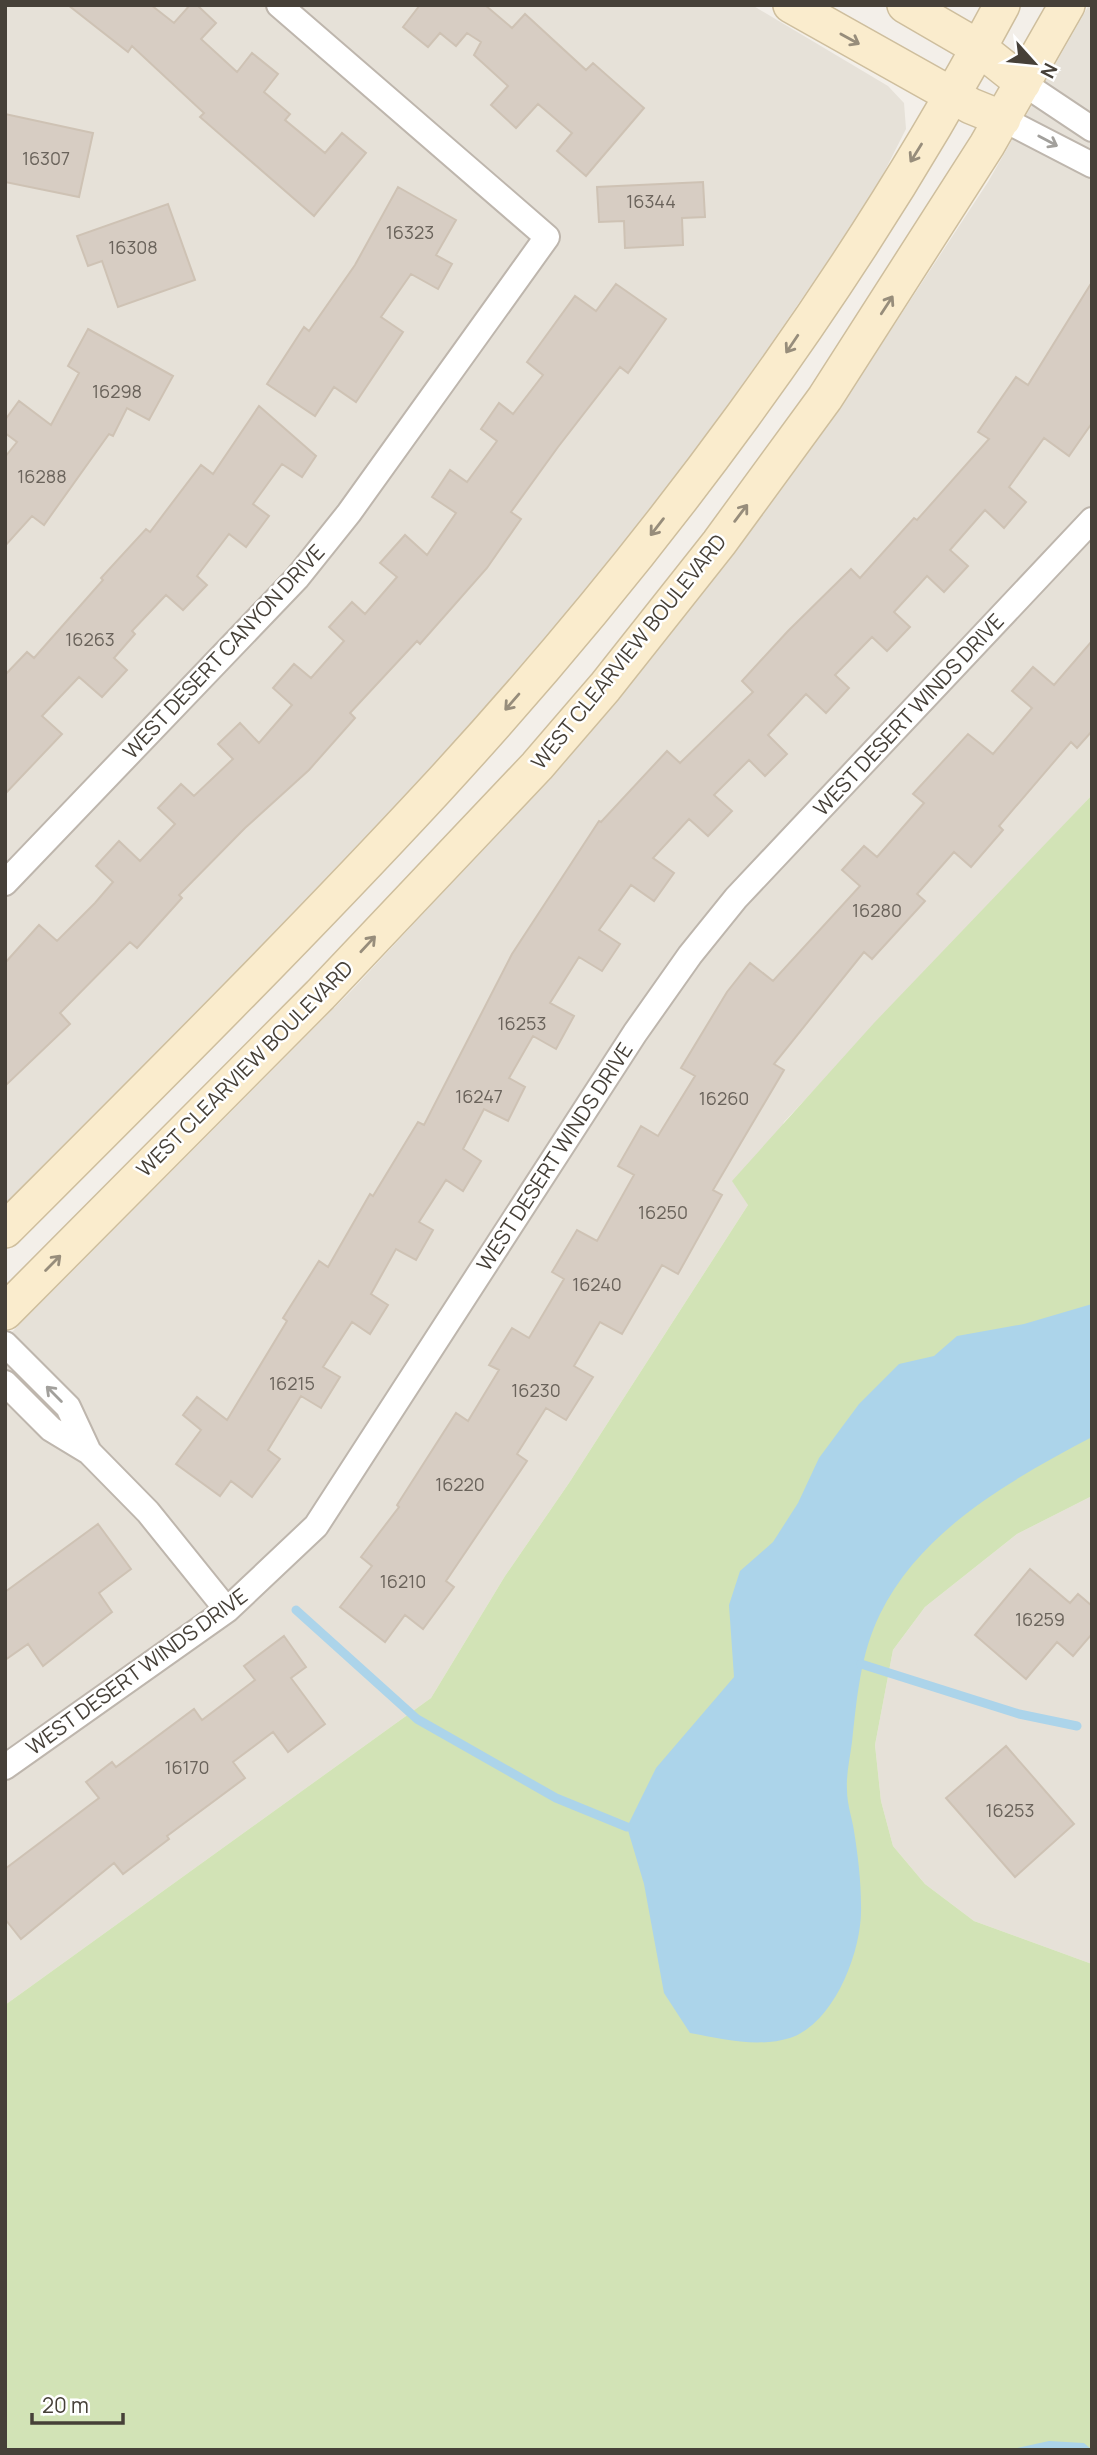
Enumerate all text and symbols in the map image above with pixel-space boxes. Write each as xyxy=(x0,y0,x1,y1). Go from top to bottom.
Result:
north arrow xyxy=(999,28,1069,98)
one-way arrow xyxy=(840,32,860,46)
text: N xyxy=(1034,59,1064,83)
one-way arrow xyxy=(1037,135,1057,149)
one-way arrow xyxy=(908,143,923,162)
house number: 16307 xyxy=(22,146,70,170)
house number: 16344 xyxy=(626,189,676,213)
house number: 16323 xyxy=(386,220,434,244)
house number: 16308 xyxy=(108,235,158,259)
one-way arrow xyxy=(880,295,894,315)
one-way arrow xyxy=(785,334,800,353)
house number: 16298 xyxy=(92,379,142,403)
house number: 16288 xyxy=(17,464,67,488)
one-way arrow xyxy=(733,504,748,523)
one-way arrow xyxy=(649,517,664,535)
street label: WEST CLEARVIEW BOULEVARD xyxy=(524,528,732,775)
street label: WEST DESERT CANYON DRIVE xyxy=(116,538,330,765)
street label: WEST DESERT WINDS DRIVE xyxy=(807,607,1010,821)
house number: 16263 xyxy=(65,627,115,651)
one-way arrow xyxy=(504,693,520,711)
house number: 16280 xyxy=(852,898,902,922)
one-way arrow xyxy=(359,936,376,953)
street label: WEST CLEARVIEW BOULEVARD xyxy=(130,954,359,1183)
house number: 16253 xyxy=(498,1011,546,1035)
street label: WEST DESERT WINDS DRIVE xyxy=(470,1037,639,1276)
house number: 16247 xyxy=(455,1084,503,1108)
house number: 16260 xyxy=(699,1086,749,1110)
house number: 16250 xyxy=(638,1200,688,1224)
one-way arrow xyxy=(45,1255,62,1272)
house number: 16240 xyxy=(572,1272,622,1296)
house number: 16215 xyxy=(269,1371,315,1395)
house number: 16230 xyxy=(511,1378,561,1402)
one-way arrow xyxy=(46,1385,63,1402)
house number: 16220 xyxy=(435,1472,485,1496)
house number: 16210 xyxy=(380,1569,426,1593)
street label: WEST DESERT WINDS DRIVE xyxy=(20,1581,253,1761)
house number: 16259 xyxy=(1015,1607,1065,1631)
house number: 16170 xyxy=(165,1755,209,1779)
house number: 16253 xyxy=(986,1798,1034,1822)
scale bar xyxy=(32,2382,122,2426)
text: 20 m xyxy=(42,2391,89,2419)

